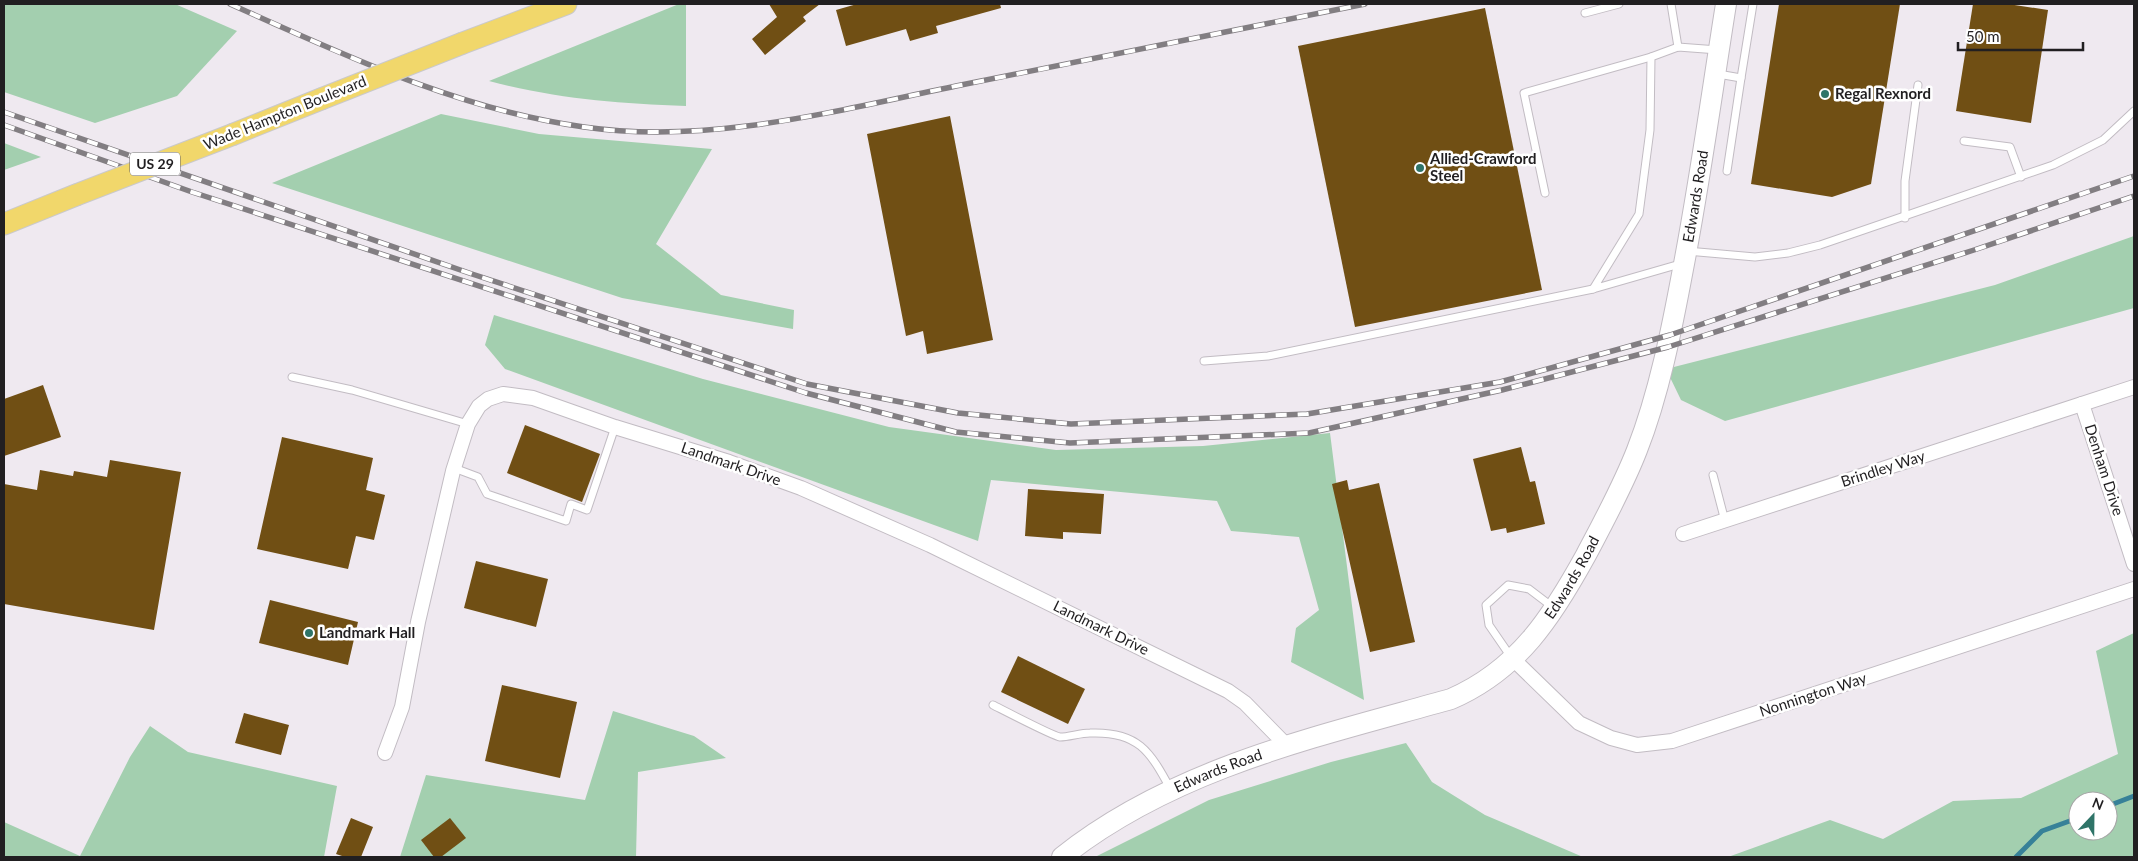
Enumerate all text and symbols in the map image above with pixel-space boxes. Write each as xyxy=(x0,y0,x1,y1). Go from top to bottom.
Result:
scale bar xyxy=(1958,20,2083,52)
text: 50 m xyxy=(1966,27,2000,45)
street label: Wade Hampton Boulevard xyxy=(201,71,369,153)
place label: Regal Rexnord xyxy=(1835,84,1931,102)
marker: Regal Rexnord xyxy=(1819,88,1831,100)
place label: Allied-Crawford Steel xyxy=(1429,149,1536,184)
street label: Edwards Road xyxy=(1678,149,1711,244)
road number: US 29 xyxy=(130,152,180,175)
marker: Allied-Crawford Steel xyxy=(1414,162,1426,174)
street label: Denham Drive xyxy=(2082,422,2128,518)
street label: Landmark Drive xyxy=(679,438,784,489)
street label: Brindley Way xyxy=(1838,446,1927,490)
street label: Edwards Road xyxy=(1540,533,1602,622)
street label: Landmark Drive xyxy=(1051,596,1152,658)
place label: Landmark Hall xyxy=(319,623,415,641)
marker: Landmark Hall xyxy=(303,627,315,639)
street label: Nonnington Way xyxy=(1757,668,1869,720)
street label: Edwards Road xyxy=(1171,745,1264,796)
north arrow xyxy=(2068,791,2118,841)
text: N xyxy=(2090,794,2106,813)

